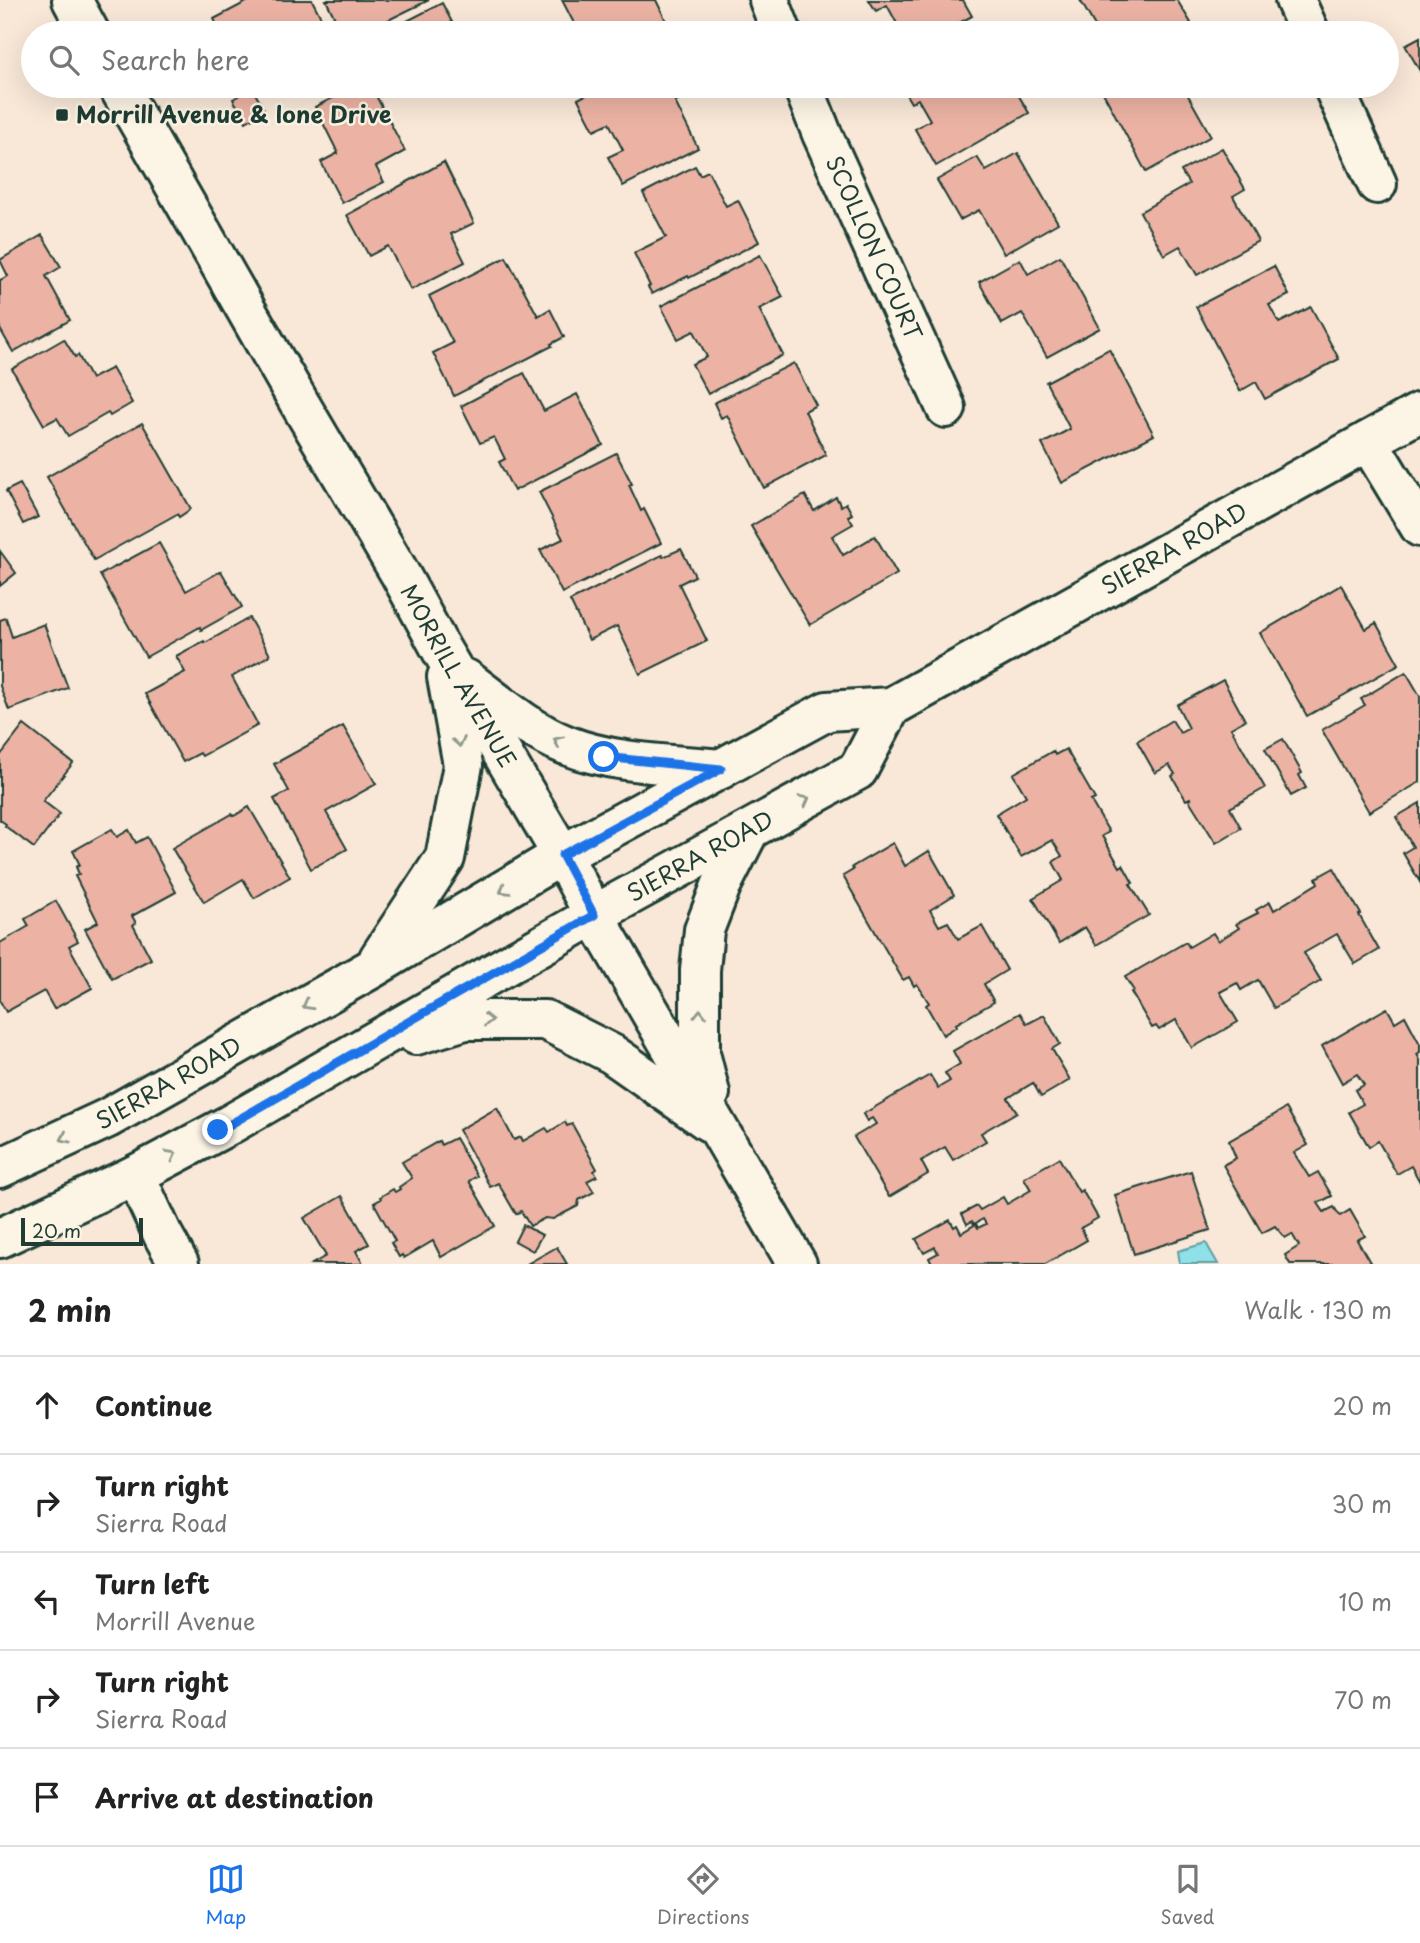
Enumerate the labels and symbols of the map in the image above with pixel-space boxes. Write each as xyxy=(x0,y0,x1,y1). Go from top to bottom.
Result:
place label: Morrill Avenue & Ione Drive xyxy=(76,96,392,131)
marker: Morrill Avenue & Ione Drive xyxy=(54,107,70,123)
street label: SCOLLON COURT xyxy=(818,150,932,346)
street label: SIERRA ROAD xyxy=(1094,493,1253,602)
street label: MORRILL AVENUE xyxy=(393,577,526,774)
one-way arrow xyxy=(553,735,565,749)
one-way arrow xyxy=(451,736,466,748)
route start xyxy=(588,741,619,772)
one-way arrow xyxy=(797,795,810,808)
street label: SIERRA ROAD xyxy=(620,801,779,910)
one-way arrow xyxy=(498,882,511,895)
one-way arrow xyxy=(302,997,315,1010)
one-way arrow xyxy=(692,1009,708,1019)
one-way arrow xyxy=(483,1012,494,1028)
street label: SIERRA ROAD xyxy=(90,1027,247,1137)
route end xyxy=(202,1114,233,1145)
one-way arrow xyxy=(60,1129,72,1143)
one-way arrow xyxy=(165,1150,177,1163)
scale bar xyxy=(21,1215,144,1247)

